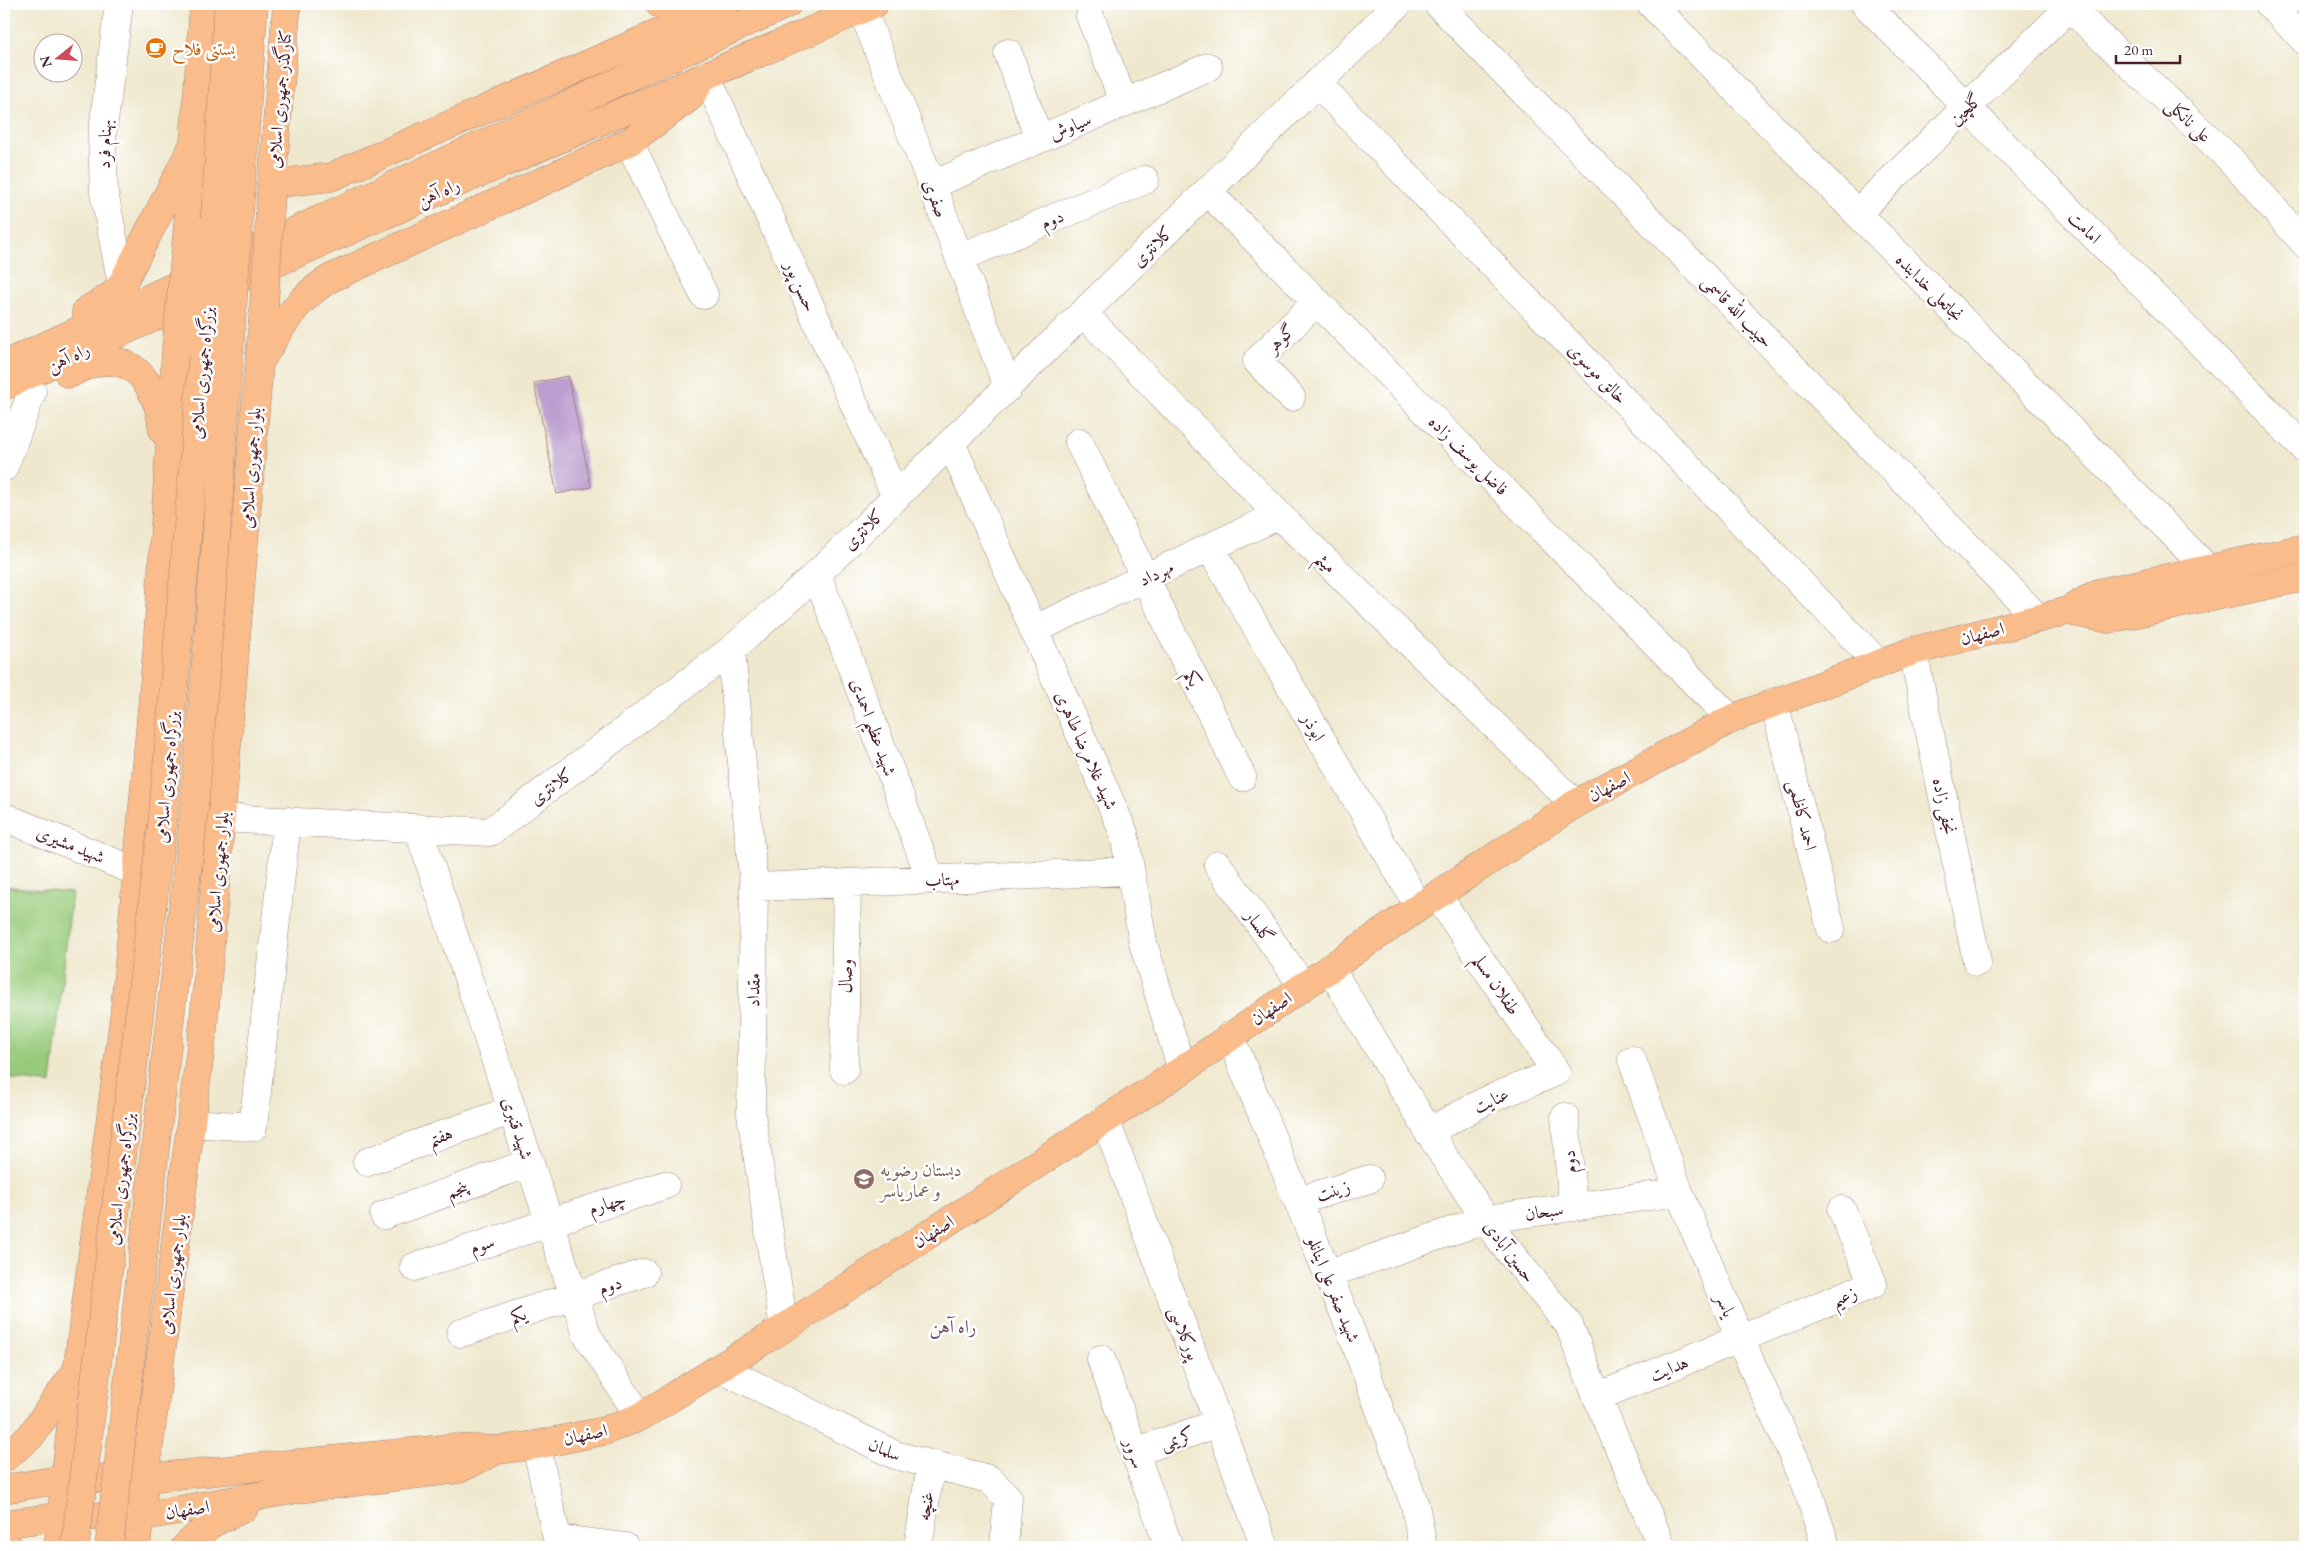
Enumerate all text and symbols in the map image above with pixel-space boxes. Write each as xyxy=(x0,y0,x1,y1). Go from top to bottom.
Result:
street label: کنارگذر جمهوری اسلامی xyxy=(260,28,297,169)
north arrow xyxy=(32,32,82,82)
scale bar xyxy=(2116,32,2180,64)
cafe icon: بستنی فلاح xyxy=(144,36,168,60)
place label: بستنی فلاح xyxy=(172,37,236,65)
text: 20 m xyxy=(2124,40,2153,59)
text: N xyxy=(35,53,56,70)
street label: گلچین xyxy=(1944,88,1987,131)
street label: علی نانکلی xyxy=(2160,93,2217,149)
street label: سیاوش xyxy=(1045,107,1095,145)
street label: بهنام فرد xyxy=(92,119,121,169)
street label: راه آهن xyxy=(413,172,463,212)
street label: صفری xyxy=(917,176,954,221)
street label: دوم xyxy=(1037,204,1069,239)
street label: امامت xyxy=(2063,205,2107,249)
street label: کلانتری xyxy=(1126,220,1178,272)
street label: نجاتعلی خدابنده xyxy=(1890,248,1969,327)
street label: حسن پور xyxy=(777,255,822,316)
street label: حبیب الله قاسمی xyxy=(1697,268,1780,353)
street label: بزرگراه جمهوری اسلامی xyxy=(184,306,218,440)
street label: گوهر xyxy=(1259,318,1300,360)
street label: راه آهن xyxy=(43,337,93,378)
street label: خالق موسوی xyxy=(1563,338,1633,408)
street label: بلوار جمهوری اسلامی xyxy=(234,407,266,529)
street label: فاضل یوسف زاده xyxy=(1422,410,1514,502)
street label: کلانتری xyxy=(837,503,889,555)
street label: میثم xyxy=(1305,546,1342,583)
street label: مهرداد xyxy=(1135,555,1178,592)
street label: اصفهان xyxy=(1957,616,2007,650)
street label: یکم xyxy=(1174,666,1208,694)
street label: شهید عظیم احمدی xyxy=(839,675,902,781)
street label: شهید غلامرضا طاهری xyxy=(1049,687,1124,814)
street label: ابوذر xyxy=(1296,707,1331,745)
street label: بزرگراه جمهوری اسلامی xyxy=(149,710,183,844)
street label: کلانتری xyxy=(524,762,578,810)
street label: اصفهان xyxy=(1584,765,1634,807)
street label: نجفی زاده xyxy=(1926,776,1962,837)
street label: احمد کاظمی xyxy=(1782,777,1823,853)
street label: بلوار جمهوری اسلامی xyxy=(200,811,234,933)
street label: شهید مشیری xyxy=(33,820,109,869)
street label: مهتاب xyxy=(924,867,960,892)
street label: گلسار xyxy=(1239,903,1280,947)
street label: طفلان مسلم xyxy=(1462,949,1526,1023)
street label: وصال xyxy=(833,958,857,994)
street label: مقداد xyxy=(741,973,765,1007)
street label: اصفهان xyxy=(1246,986,1296,1030)
street label: عنایت xyxy=(1470,1082,1513,1119)
street label: شهید قنبری xyxy=(496,1094,539,1162)
street label: بزرگراه جمهوری اسلامی xyxy=(100,1112,140,1246)
street label: هفتم xyxy=(424,1121,458,1158)
street label: دوم xyxy=(1557,1149,1586,1175)
place label: دبستان رضویه و عماریاسر xyxy=(878,1158,962,1203)
school or university icon: دبستان رضویه و عماریاسر xyxy=(852,1167,876,1191)
street label: پنجم xyxy=(443,1174,474,1209)
street label: زینت xyxy=(1313,1174,1353,1206)
street label: چهارم xyxy=(585,1186,630,1225)
street label: سبحان xyxy=(1523,1197,1565,1225)
street label: اصفهان xyxy=(908,1209,958,1253)
street label: بلوار جمهوری اسلامی xyxy=(153,1212,191,1336)
street label: حسین آبادی xyxy=(1479,1215,1541,1287)
street label: سوم xyxy=(467,1229,499,1263)
street label: شهید صفر علی اینانلو xyxy=(1300,1231,1366,1346)
street label: دوم xyxy=(595,1270,626,1304)
street label: زعیم xyxy=(1828,1280,1863,1318)
street label: یاسر xyxy=(1709,1288,1742,1322)
street label: یکم xyxy=(507,1301,532,1334)
street label: پورکلاسی xyxy=(1162,1303,1206,1365)
district label: راه آهن xyxy=(930,1314,976,1340)
street label: هدایت xyxy=(1646,1350,1692,1387)
street label: اصفهان xyxy=(561,1418,609,1450)
street label: کریمی xyxy=(1157,1421,1198,1456)
street label: سلمان xyxy=(865,1432,905,1466)
street label: سرور xyxy=(1117,1433,1151,1472)
street label: غنچه xyxy=(911,1490,940,1522)
street label: اصفهان xyxy=(163,1494,211,1524)

